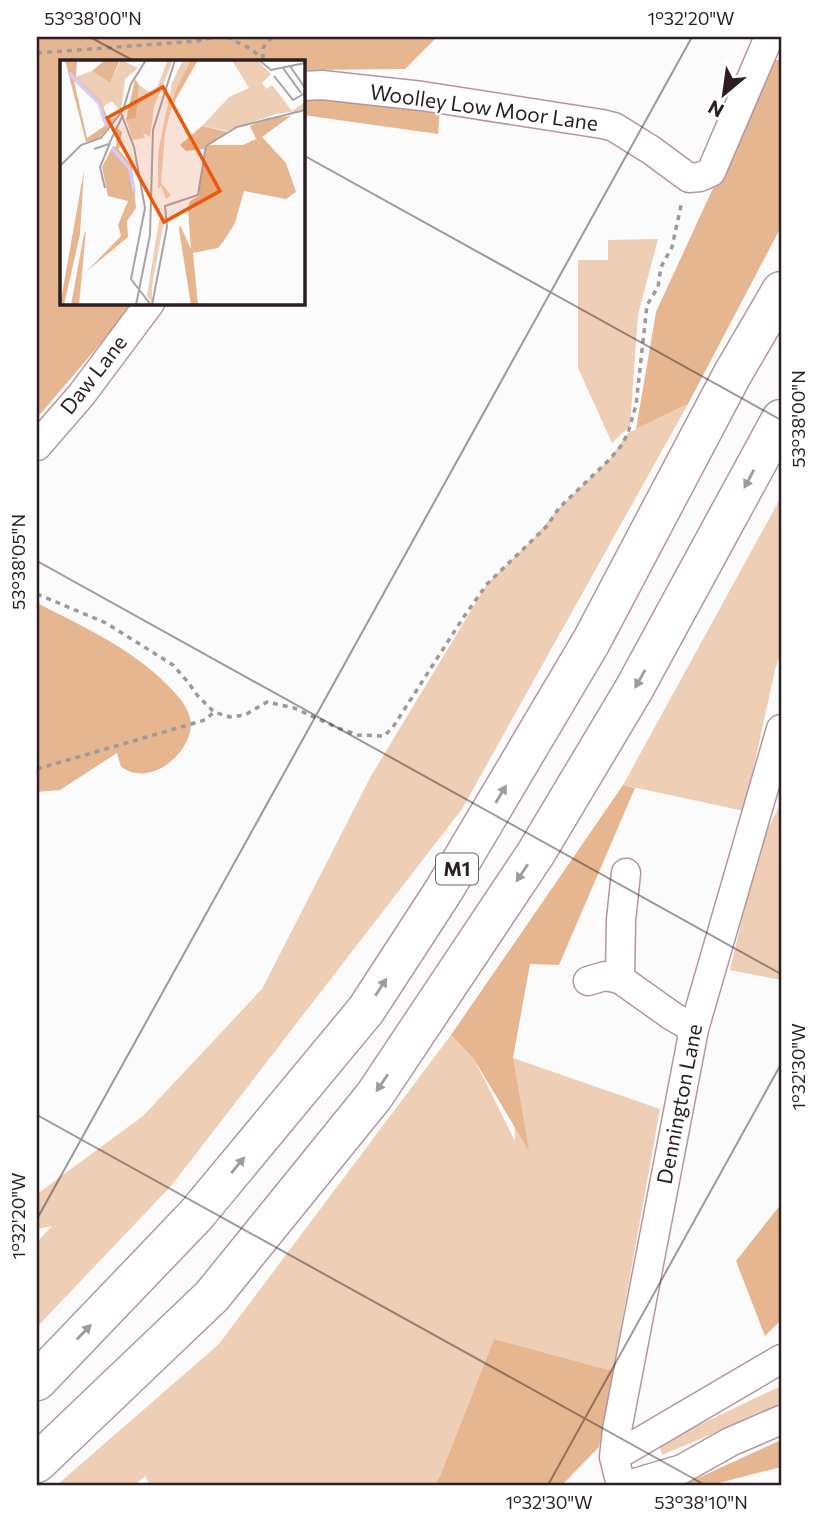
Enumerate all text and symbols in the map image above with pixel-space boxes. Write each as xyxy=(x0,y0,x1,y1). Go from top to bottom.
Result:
text: 53°38'00"N xyxy=(44,7,142,29)
text: 1°32'20"W xyxy=(648,7,734,29)
inset map xyxy=(60,60,304,304)
north arrow xyxy=(688,60,758,130)
street label: Woolley Low Moor Lane xyxy=(369,78,600,135)
text: N xyxy=(704,96,727,123)
street label: Daw Lane xyxy=(54,330,131,418)
text: 53°38'00"N xyxy=(787,370,809,468)
one-way arrow xyxy=(743,469,755,489)
text: 53°38'05"N xyxy=(7,514,29,610)
one-way arrow xyxy=(634,669,646,689)
one-way arrow xyxy=(495,785,507,804)
road number: M1 xyxy=(436,854,478,884)
one-way arrow xyxy=(515,864,529,882)
one-way arrow xyxy=(374,978,387,997)
street label: Dennington Lane xyxy=(651,1022,706,1186)
text: 1°32'30"W xyxy=(787,1023,809,1111)
one-way arrow xyxy=(375,1074,389,1092)
one-way arrow xyxy=(231,1156,246,1174)
text: 1°32'20"W xyxy=(7,1173,29,1259)
one-way arrow xyxy=(76,1323,93,1340)
text: 1°32'30"W xyxy=(505,1491,593,1513)
text: 53°38'10"N xyxy=(654,1491,748,1513)

